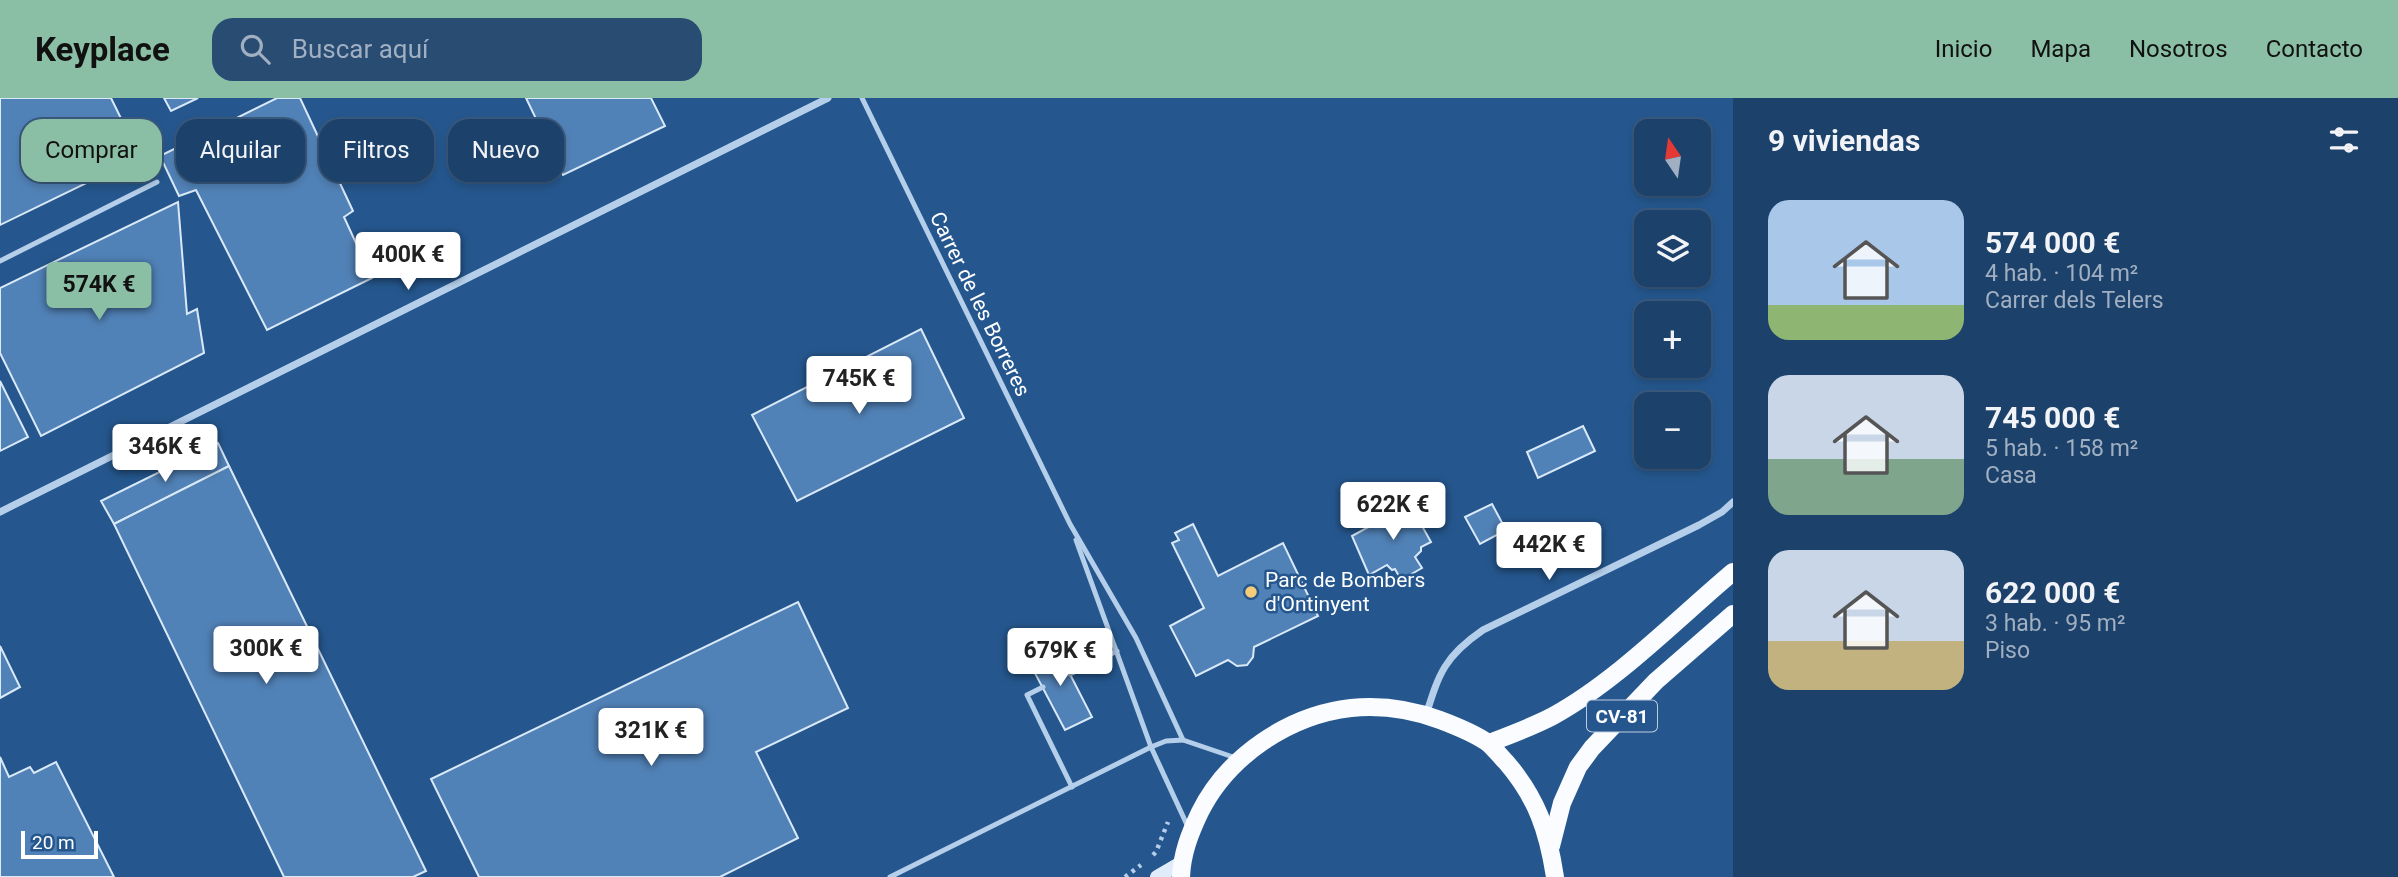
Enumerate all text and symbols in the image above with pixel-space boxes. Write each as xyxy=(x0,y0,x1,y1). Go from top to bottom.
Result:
search box xyxy=(212,18,702,81)
text: Keyplace xyxy=(35,30,170,69)
icon: search xyxy=(236,30,274,68)
text: Buscar aquí xyxy=(292,34,428,64)
text: Inicio xyxy=(1935,35,1992,63)
text: Mapa xyxy=(2030,35,2091,63)
text: Nosotros xyxy=(2129,35,2228,63)
text: Contacto xyxy=(2266,35,2363,63)
chip: Comprar xyxy=(21,119,162,182)
chip: Alquilar xyxy=(176,119,305,182)
chip: Filtros xyxy=(319,119,434,182)
chip: Nuevo xyxy=(448,119,564,182)
north arrow xyxy=(1634,119,1712,196)
map controls xyxy=(1634,119,1711,469)
icon: filters xyxy=(2325,121,2363,159)
text: 9 viviendas xyxy=(1768,123,1920,158)
street label: Carrer de les Borreres xyxy=(925,208,1035,400)
button: layers xyxy=(1634,210,1711,287)
text: 574 000 € xyxy=(1985,225,2120,260)
icon: home xyxy=(1824,228,1908,312)
pin: 400K € xyxy=(351,232,465,292)
text: 400K € xyxy=(371,241,445,268)
text: 4 hab. · 104 m² xyxy=(1985,260,2138,287)
pin: 574K € xyxy=(42,262,156,322)
text: 574K € xyxy=(62,271,136,298)
text: Carrer dels Telers xyxy=(1985,287,2164,314)
button: + xyxy=(1634,301,1711,378)
pin: 745K € xyxy=(802,356,916,416)
text: 745K € xyxy=(822,365,896,392)
button: − xyxy=(1634,392,1711,469)
text: 745 000 € xyxy=(1985,400,2120,435)
icon: home xyxy=(1824,403,1908,487)
pin: 346K € xyxy=(108,424,222,484)
text: 346K € xyxy=(128,433,202,460)
text: 5 hab. · 158 m² xyxy=(1985,435,2138,462)
text: Casa xyxy=(1985,462,2037,489)
pin: 622K € xyxy=(1336,482,1450,542)
text: 622K € xyxy=(1356,491,1430,518)
pin: 442K € xyxy=(1492,522,1606,582)
text: 442K € xyxy=(1512,531,1586,558)
place label: Parc de Bombers d'Ontinyent xyxy=(1265,568,1425,616)
text: 622 000 € xyxy=(1985,575,2120,610)
icon: home xyxy=(1824,578,1908,662)
marker: Parc de Bombers d'Ontinyent xyxy=(1243,584,1259,600)
text: 3 hab. · 95 m² xyxy=(1985,610,2125,637)
pin: 300K € xyxy=(209,626,323,686)
pin: 679K € xyxy=(1003,628,1117,688)
text: 300K € xyxy=(229,635,303,662)
text: 679K € xyxy=(1023,637,1097,664)
text: Piso xyxy=(1985,637,2030,664)
road number: CV-81 xyxy=(1587,701,1657,732)
pin: 321K € xyxy=(594,708,708,768)
text: 321K € xyxy=(614,717,688,744)
scale bar xyxy=(21,828,98,860)
text: 20 m xyxy=(32,831,75,854)

